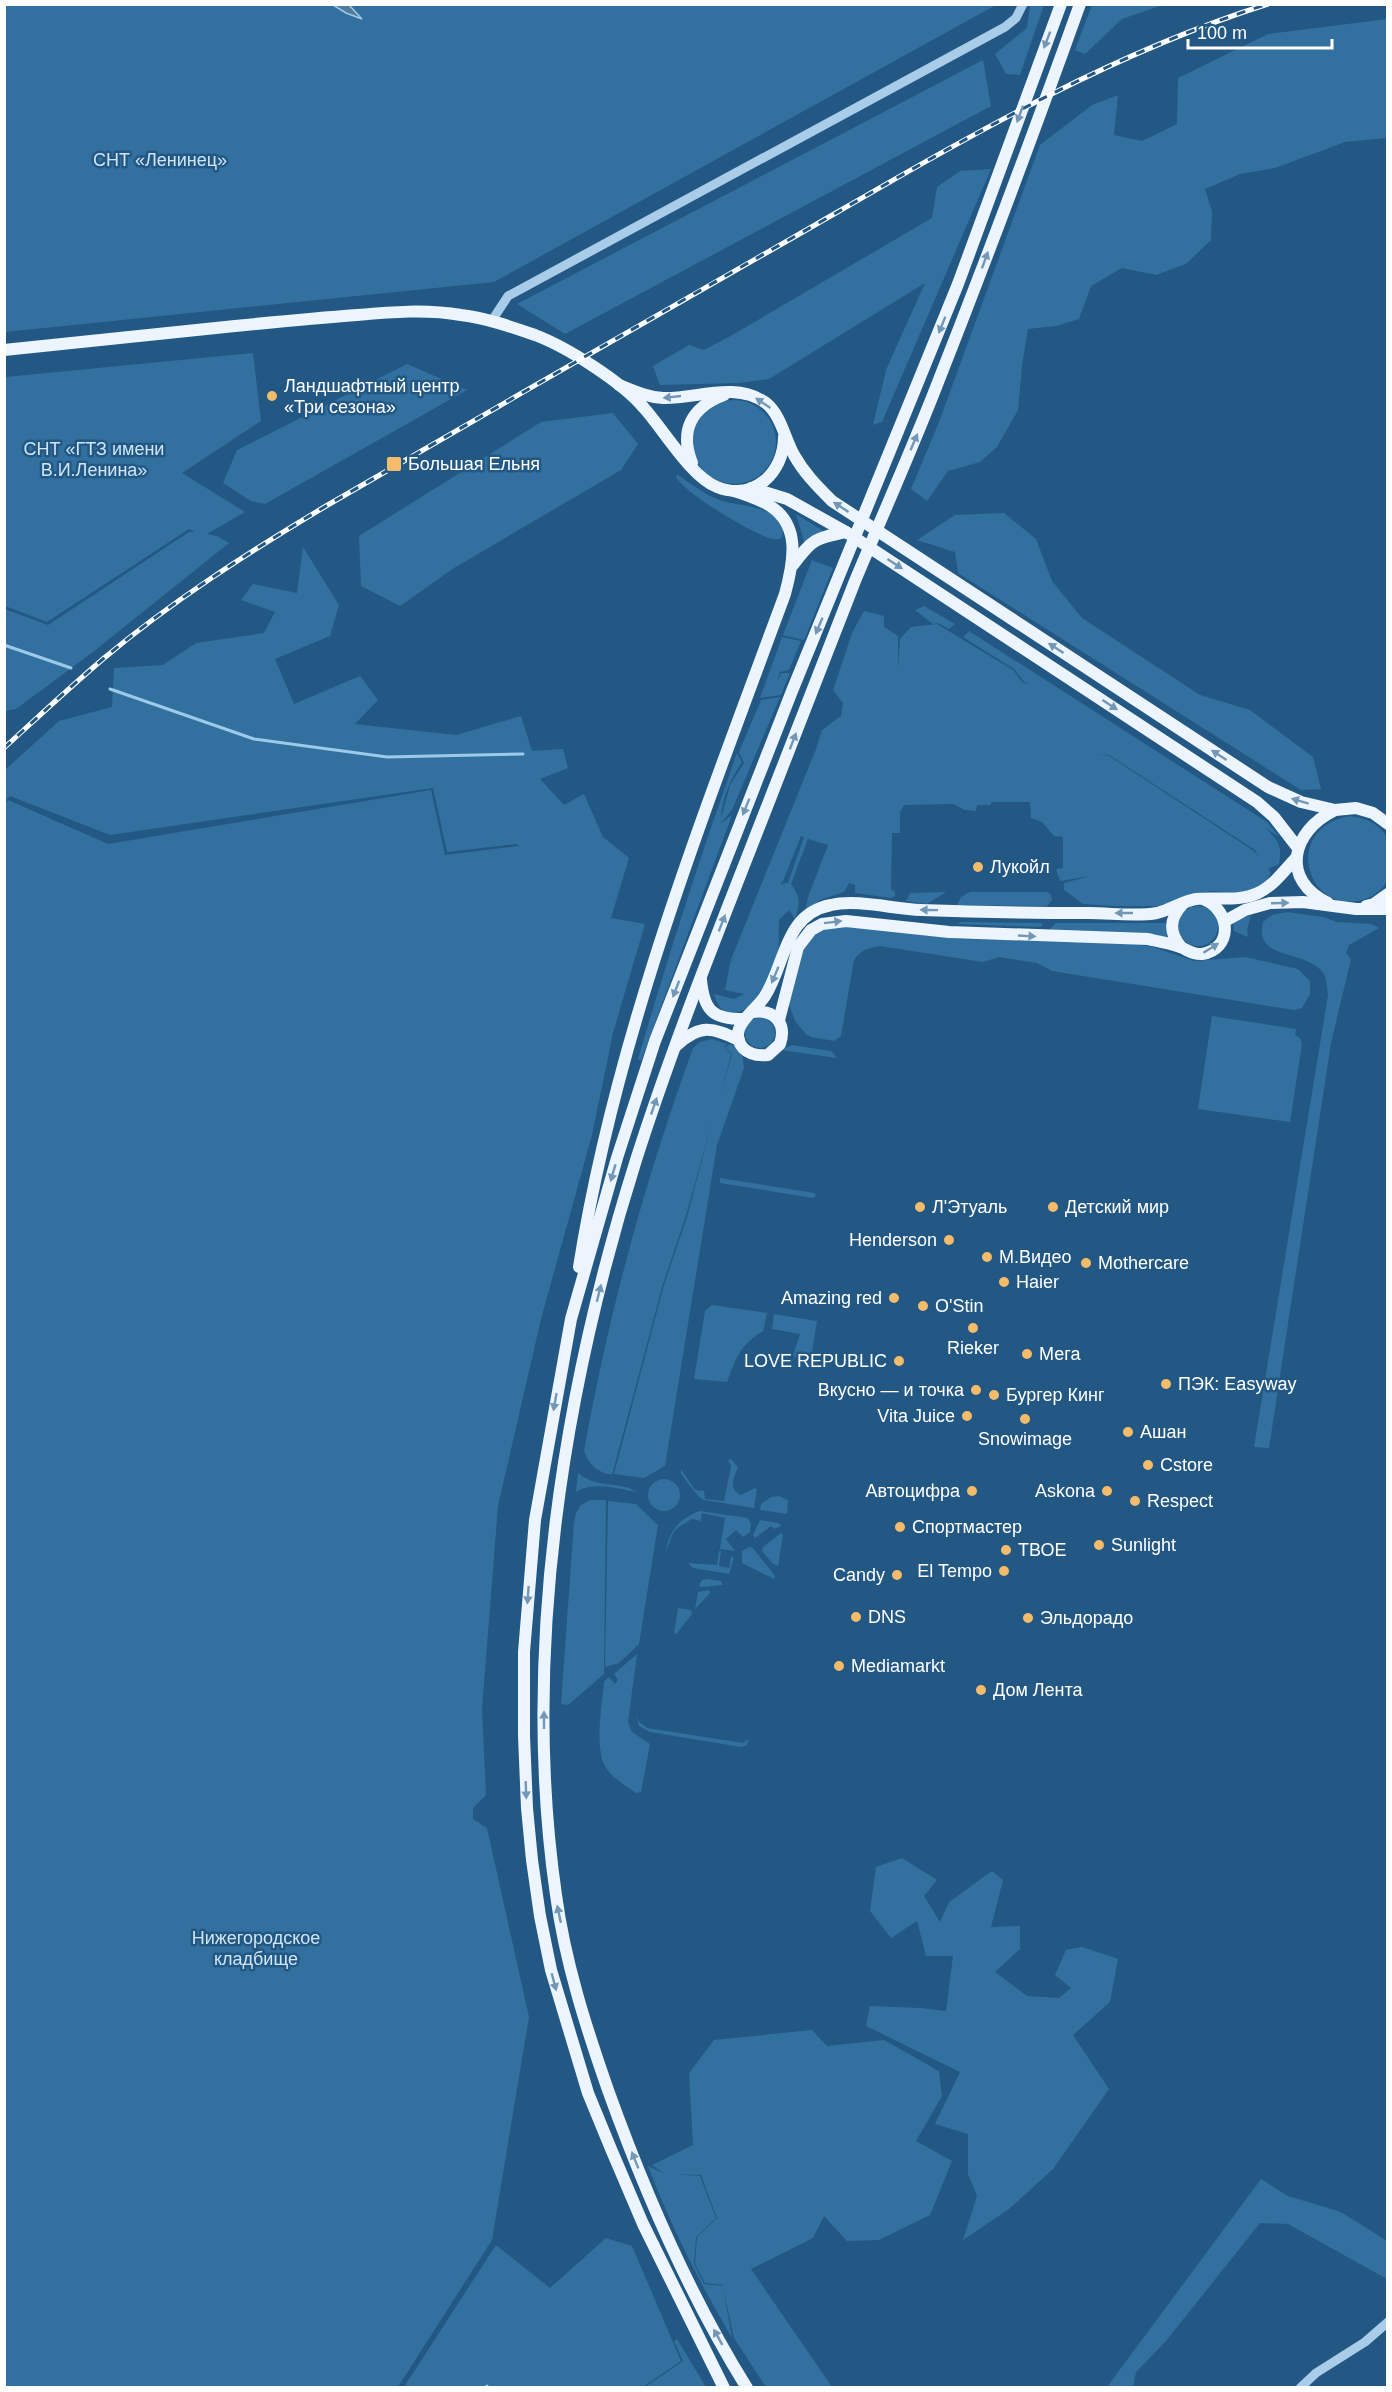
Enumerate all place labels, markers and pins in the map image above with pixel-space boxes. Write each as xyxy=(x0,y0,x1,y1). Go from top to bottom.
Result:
place label: Ландшафтный центр «Три сезона» xyxy=(284,376,460,417)
marker: Ландшафтный центр «Три сезона» xyxy=(265,389,279,403)
place label: Большая Ельня xyxy=(408,454,540,474)
marker: Большая Ельня xyxy=(385,455,403,473)
place label: Лукойл xyxy=(990,857,1050,877)
marker: Лукойл xyxy=(971,860,985,874)
place label: Л'Этуаль xyxy=(932,1197,1007,1217)
place label: Детский мир xyxy=(1065,1197,1169,1217)
marker: Л'Этуаль xyxy=(913,1200,927,1214)
marker: Детский мир xyxy=(1046,1200,1060,1214)
place label: Henderson xyxy=(849,1230,937,1250)
marker: Henderson xyxy=(942,1233,956,1247)
place label: М.Видео xyxy=(999,1247,1072,1267)
marker: М.Видео xyxy=(980,1250,994,1264)
place label: Mothercare xyxy=(1098,1253,1189,1273)
marker: Mothercare xyxy=(1079,1256,1093,1270)
place label: Haier xyxy=(1016,1272,1059,1292)
marker: Haier xyxy=(997,1275,1011,1289)
place label: Amazing red xyxy=(781,1288,882,1308)
marker: Amazing red xyxy=(887,1291,901,1305)
place label: O'Stin xyxy=(935,1296,983,1316)
marker: O'Stin xyxy=(916,1299,930,1313)
marker: Rieker xyxy=(966,1321,980,1335)
place label: Rieker xyxy=(947,1338,999,1358)
place label: Мега xyxy=(1039,1344,1081,1364)
marker: Мега xyxy=(1020,1347,1034,1361)
place label: LOVE REPUBLIC xyxy=(744,1351,887,1371)
marker: LOVE REPUBLIC xyxy=(892,1354,906,1368)
place label: ПЭК: Easyway xyxy=(1178,1374,1296,1394)
marker: ПЭК: Easyway xyxy=(1159,1377,1173,1391)
place label: Вкусно — и точка xyxy=(818,1380,965,1400)
marker: Вкусно — и точка xyxy=(969,1383,983,1397)
place label: Бургер Кинг xyxy=(1006,1385,1105,1405)
marker: Бургер Кинг xyxy=(987,1388,1001,1402)
place label: Vita Juice xyxy=(877,1406,955,1426)
marker: Vita Juice xyxy=(960,1409,974,1423)
marker: Snowimage xyxy=(1018,1412,1032,1426)
place label: Ашан xyxy=(1140,1422,1186,1442)
marker: Ашан xyxy=(1121,1425,1135,1439)
place label: Snowimage xyxy=(978,1429,1072,1449)
place label: Cstore xyxy=(1160,1455,1213,1475)
marker: Cstore xyxy=(1141,1458,1155,1472)
place label: Автоцифра xyxy=(866,1481,961,1501)
place label: Askona xyxy=(1035,1481,1096,1501)
marker: Автоцифра xyxy=(965,1484,979,1498)
marker: Askona xyxy=(1100,1484,1114,1498)
place label: Respect xyxy=(1147,1491,1213,1511)
marker: Respect xyxy=(1128,1494,1142,1508)
place label: Спортмастер xyxy=(912,1517,1022,1537)
marker: Спортмастер xyxy=(893,1520,907,1534)
place label: Sunlight xyxy=(1111,1535,1176,1555)
marker: Sunlight xyxy=(1092,1538,1106,1552)
place label: ТВОЕ xyxy=(1018,1540,1066,1560)
marker: ТВОЕ xyxy=(999,1543,1013,1557)
place label: El Tempo xyxy=(917,1561,992,1581)
marker: El Tempo xyxy=(997,1564,1011,1578)
place label: Candy xyxy=(833,1565,885,1585)
marker: Candy xyxy=(890,1568,904,1582)
place label: DNS xyxy=(868,1607,906,1627)
place label: Эльдорадо xyxy=(1040,1608,1133,1628)
marker: DNS xyxy=(849,1610,863,1624)
marker: Эльдорадо xyxy=(1021,1611,1035,1625)
place label: Mediamarkt xyxy=(851,1656,945,1676)
marker: Mediamarkt xyxy=(832,1659,846,1673)
place label: Дом Лента xyxy=(993,1680,1084,1700)
marker: Дом Лента xyxy=(974,1683,988,1697)

